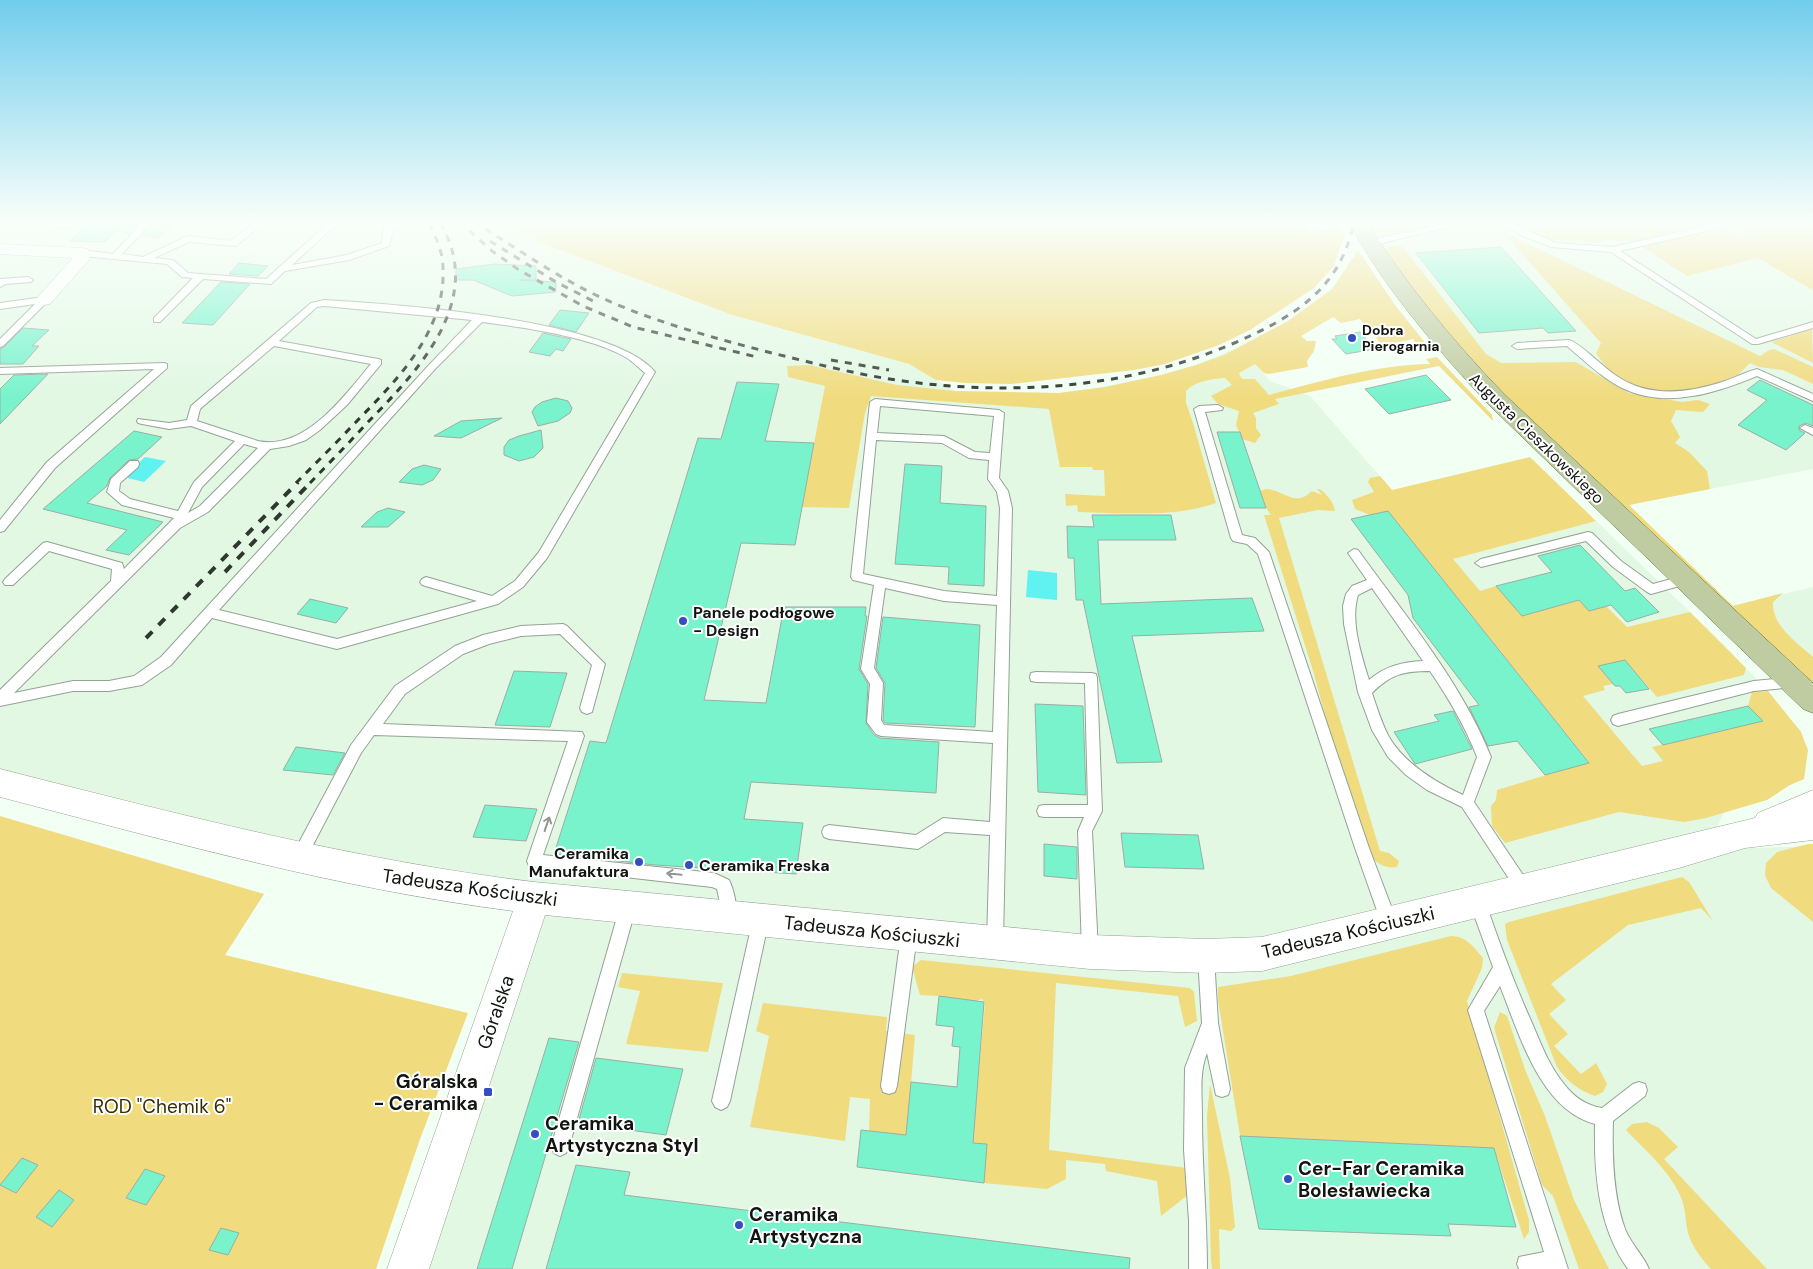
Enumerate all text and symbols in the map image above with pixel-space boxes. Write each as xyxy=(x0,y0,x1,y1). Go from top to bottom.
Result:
place label: Dobra Pierogarnia xyxy=(1362,321,1440,355)
marker: Dobra Pierogarnia xyxy=(1346,332,1358,344)
street label: Augusta Cieszkowskiego xyxy=(1464,368,1609,509)
place label: Panele podłogowe - Design xyxy=(693,602,835,641)
marker: Panele podłogowe - Design xyxy=(677,615,689,627)
one-way arrow xyxy=(543,816,552,832)
place label: Ceramika Manufaktura xyxy=(529,843,629,882)
place label: Ceramika Freska xyxy=(699,855,830,876)
marker: Ceramika Manufaktura xyxy=(633,856,645,868)
marker: Ceramika Freska xyxy=(683,859,695,871)
street label: Tadeusza Kościuszki xyxy=(381,863,559,912)
one-way arrow xyxy=(666,869,682,879)
street label: Tadeusza Kościuszki xyxy=(1259,900,1437,965)
street label: Tadeusza Kościuszki xyxy=(783,910,961,953)
street label: Góralska xyxy=(471,972,520,1052)
place label: Góralska - Ceramika xyxy=(373,1069,478,1116)
marker: Góralska - Ceramika xyxy=(482,1086,494,1098)
park label: ROD "Chemik 6" xyxy=(93,1094,231,1119)
place label: Ceramika Artystyczna Styl xyxy=(545,1111,699,1158)
marker: Ceramika Artystyczna Styl xyxy=(529,1128,541,1140)
place label: Cer-Far Ceramika Bolesławiecka xyxy=(1298,1156,1465,1203)
marker: Cer-Far Ceramika Bolesławiecka xyxy=(1282,1173,1294,1185)
place label: Ceramika Artystyczna xyxy=(749,1202,862,1249)
marker: Ceramika Artystyczna xyxy=(733,1219,745,1231)

